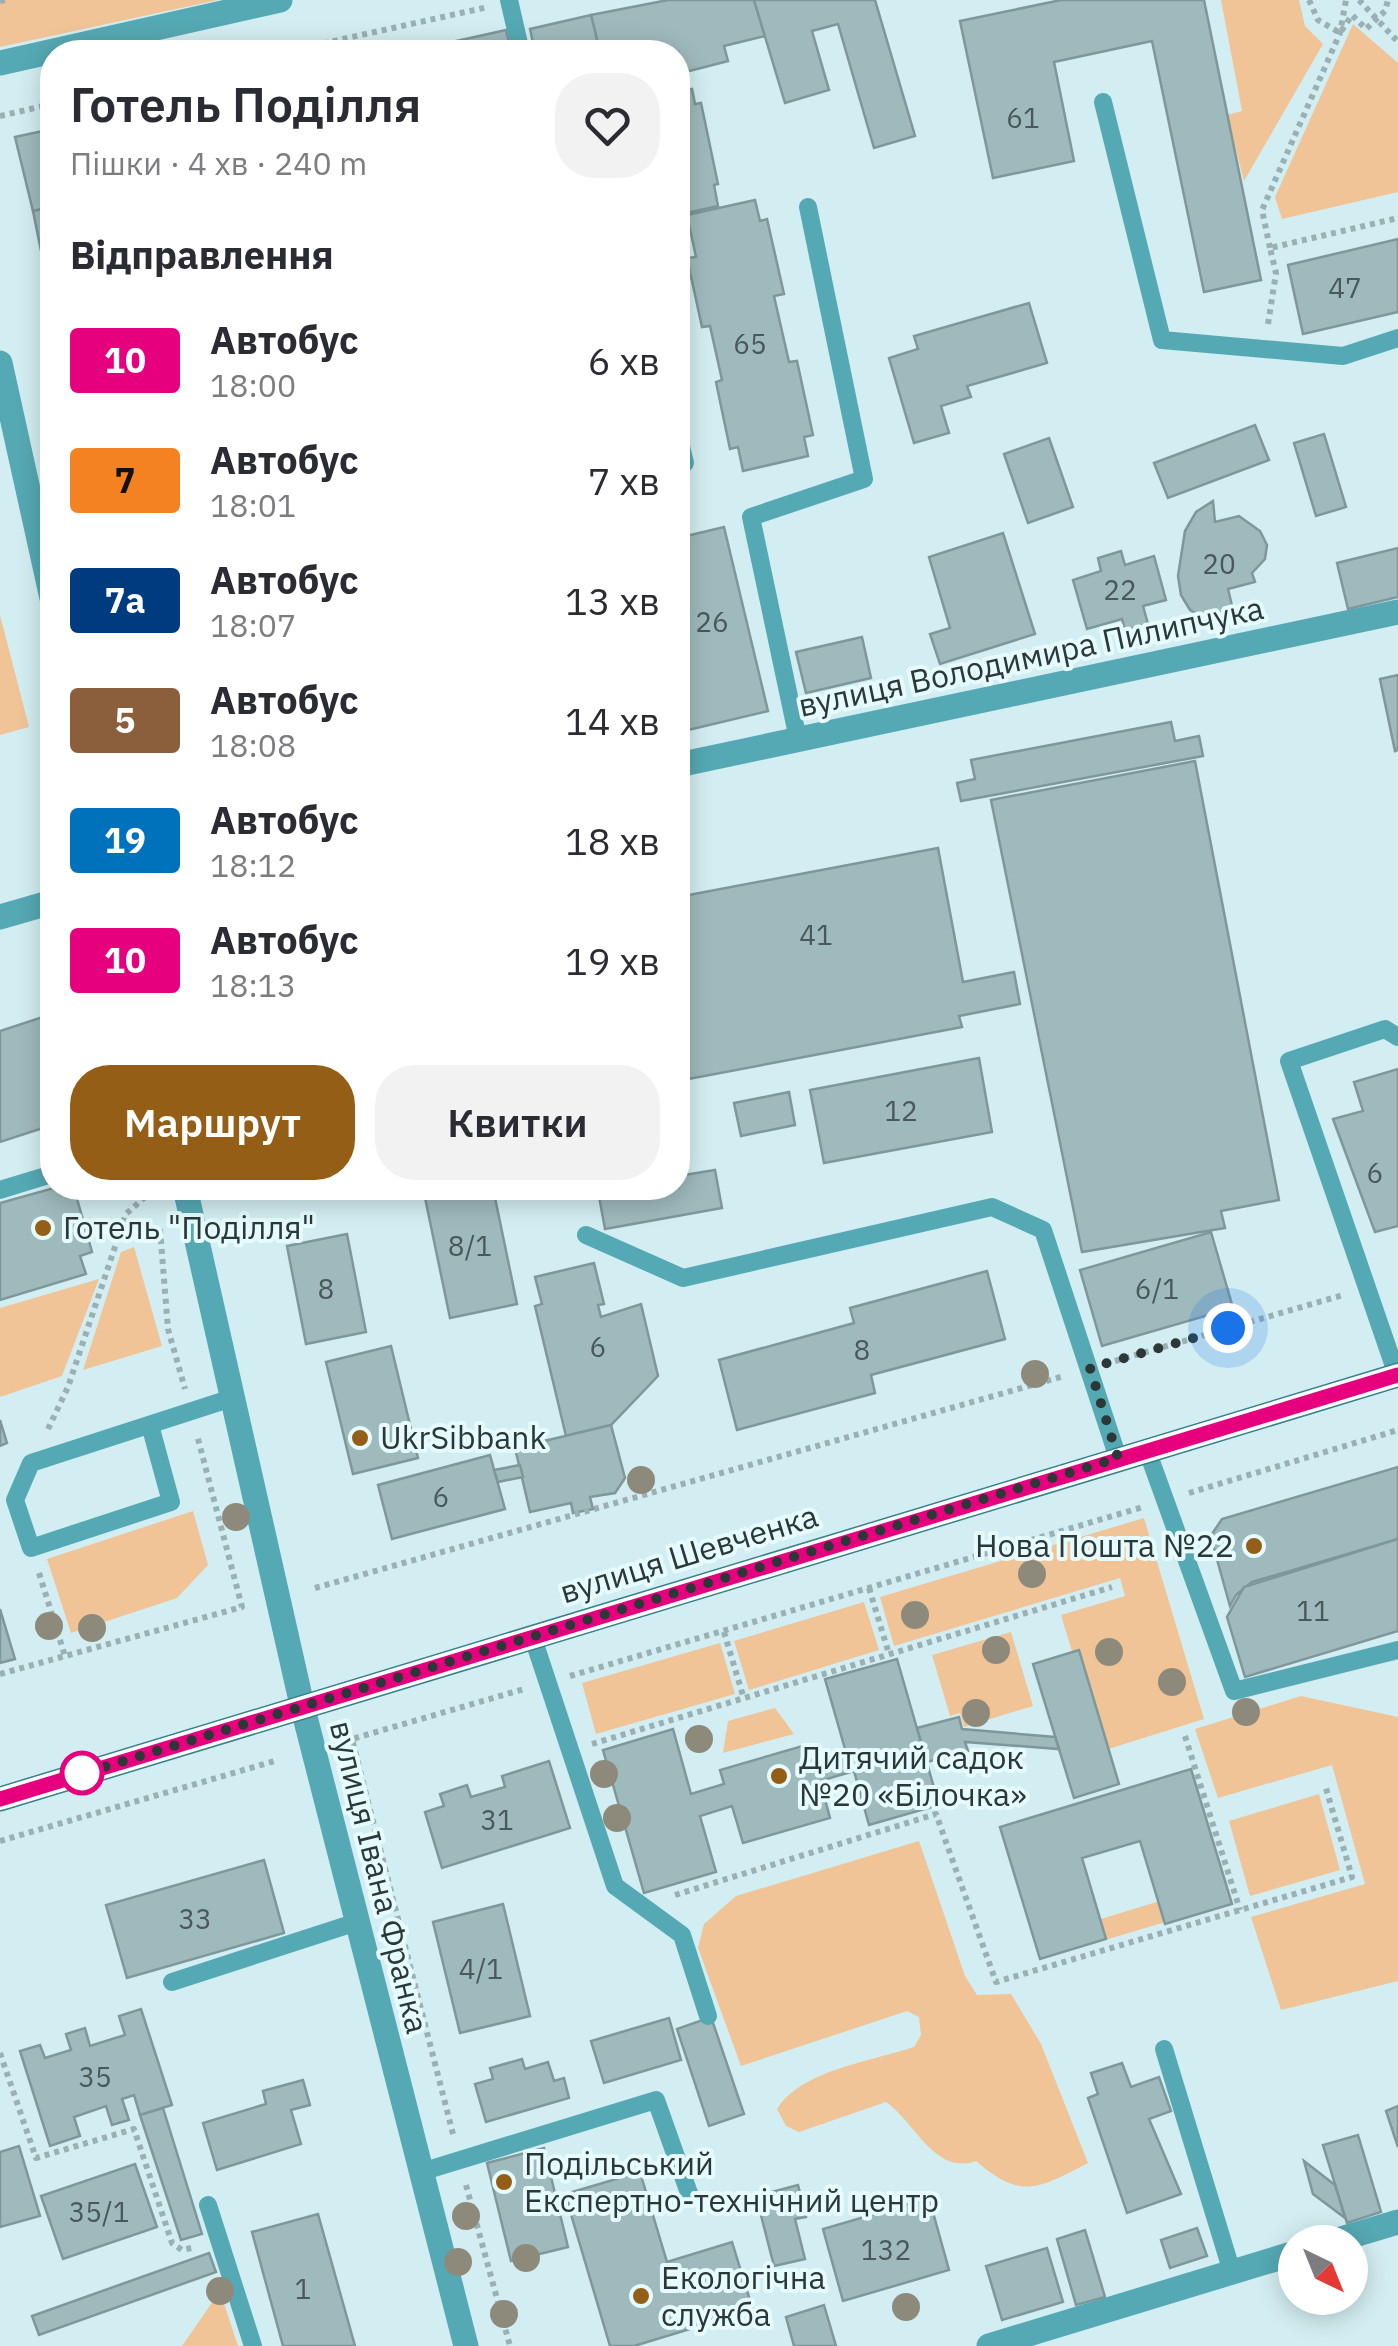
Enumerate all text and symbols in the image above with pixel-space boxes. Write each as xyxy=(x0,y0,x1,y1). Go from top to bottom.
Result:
text: Готель Поділля xyxy=(70,73,421,135)
button: heart xyxy=(555,73,660,178)
house number: 61 xyxy=(1006,99,1040,136)
text: Пішки · 4 хв · 240 m xyxy=(70,142,367,184)
text: Відправлення xyxy=(70,230,334,279)
house number: 47 xyxy=(1328,269,1362,306)
text: Автобус xyxy=(210,315,359,364)
house number: 65 xyxy=(733,325,767,362)
text: 6 хв xyxy=(588,336,660,385)
text: 10 xyxy=(104,337,146,383)
text: 18:00 xyxy=(210,364,296,406)
text: Автобус xyxy=(210,435,359,484)
text: 7 хв xyxy=(588,456,660,505)
text: 7 xyxy=(114,457,136,503)
text: 18:01 xyxy=(210,484,296,526)
house number: 20 xyxy=(1202,545,1236,582)
text: Автобус xyxy=(210,555,359,604)
house number: 22 xyxy=(1103,571,1137,608)
text: 13 хв xyxy=(565,576,660,625)
text: 7а xyxy=(105,577,145,623)
street label: вулиця Володимира Пилипчука xyxy=(794,586,1267,726)
house number: 26 xyxy=(695,603,729,640)
text: 18:07 xyxy=(210,604,296,646)
text: Автобус xyxy=(210,675,359,724)
text: 14 хв xyxy=(565,696,660,745)
text: 5 xyxy=(114,697,136,743)
text: 18:08 xyxy=(210,724,296,766)
text: Автобус xyxy=(210,795,359,844)
text: 18 хв xyxy=(565,816,660,865)
text: 19 xyxy=(104,817,146,863)
text: 18:12 xyxy=(210,844,296,886)
text: Автобус xyxy=(210,915,359,964)
house number: 41 xyxy=(799,916,833,953)
text: 19 хв xyxy=(565,936,660,985)
text: 10 xyxy=(104,937,146,983)
text: 18:13 xyxy=(210,964,296,1006)
button: Маршрут xyxy=(70,1065,355,1180)
button: Квитки xyxy=(375,1065,660,1180)
house number: 12 xyxy=(884,1092,918,1129)
house number: 6 xyxy=(1367,1154,1383,1191)
place label: Готель "Поділля" xyxy=(63,1206,315,1248)
marker: Готель "Поділля" xyxy=(32,1217,54,1239)
house number: 8/1 xyxy=(448,1227,492,1264)
house number: 8 xyxy=(318,1270,334,1307)
house number: 6/1 xyxy=(1135,1270,1179,1307)
your location xyxy=(1203,1303,1253,1353)
house number: 6 xyxy=(590,1328,606,1365)
house number: 8 xyxy=(854,1331,870,1368)
place label: UkrSibbank xyxy=(380,1416,547,1458)
marker: UkrSibbank xyxy=(349,1427,371,1449)
house number: 6 xyxy=(433,1478,449,1515)
street label: вулиця Шевченка xyxy=(555,1494,823,1612)
place label: Нова Пошта №22 xyxy=(975,1524,1234,1566)
marker: Нова Пошта №22 xyxy=(1243,1535,1265,1557)
house number: 11 xyxy=(1296,1592,1330,1629)
street label: вулиця Івана Франка xyxy=(321,1716,439,2037)
place label: Дитячий садок №20 «Білочка» xyxy=(799,1736,1027,1815)
unlabelled marker xyxy=(61,1752,103,1794)
marker: Дитячий садок №20 «Білочка» xyxy=(768,1765,790,1787)
house number: 31 xyxy=(480,1801,514,1838)
house number: 33 xyxy=(178,1900,212,1937)
house number: 4/1 xyxy=(459,1950,503,1987)
house number: 35 xyxy=(78,2058,112,2095)
place label: Подільський Експертно-технічний центр xyxy=(524,2142,939,2221)
marker: Подільський Експертно-технічний центр xyxy=(493,2171,515,2193)
house number: 35/1 xyxy=(68,2193,130,2230)
north arrow xyxy=(1278,2225,1368,2315)
map controls xyxy=(1278,2225,1368,2315)
house number: 132 xyxy=(861,2231,911,2268)
place label: Екологічна служба xyxy=(661,2256,826,2335)
house number: 1 xyxy=(295,2270,311,2307)
marker: Екологічна служба xyxy=(630,2285,652,2307)

